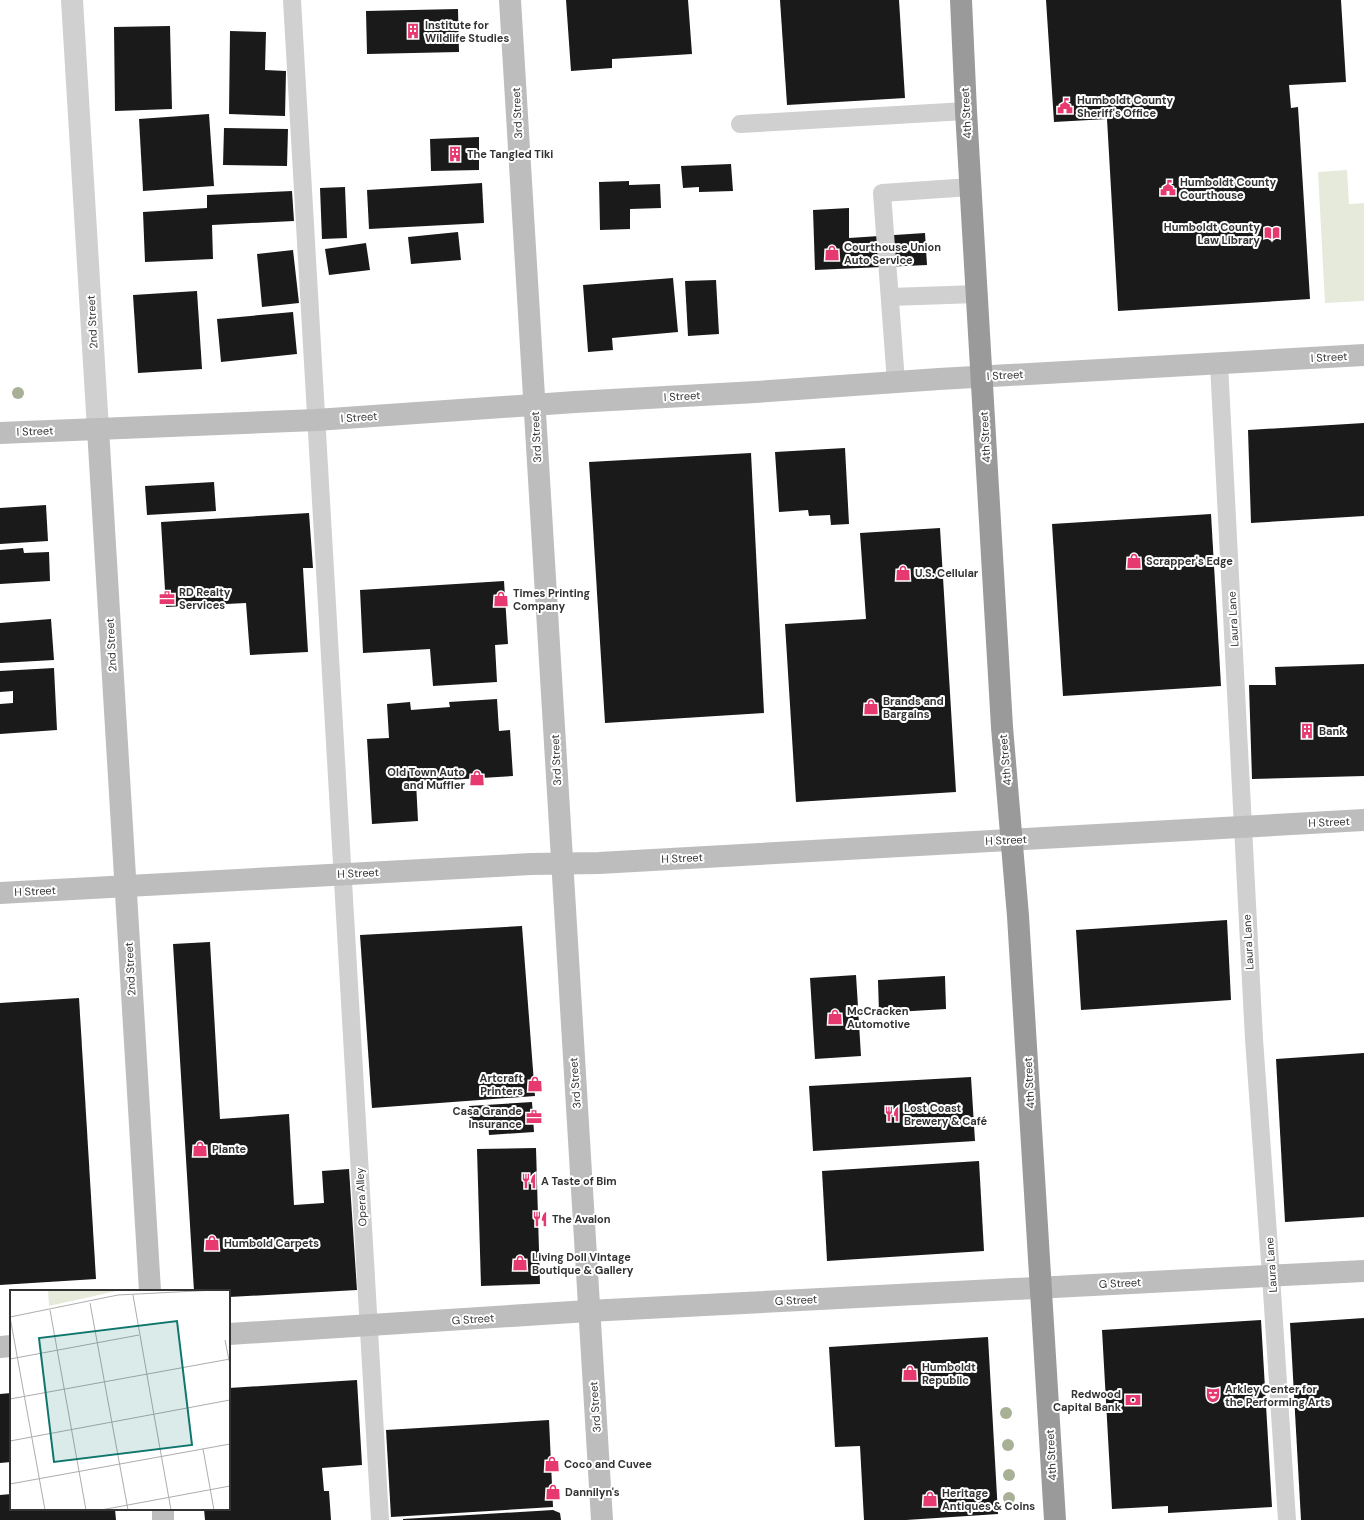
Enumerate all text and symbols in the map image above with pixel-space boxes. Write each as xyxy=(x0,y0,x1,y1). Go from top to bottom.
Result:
place label: Institute for Wildlife Studies xyxy=(425,18,509,45)
building icon: Institute for Wildlife Studies xyxy=(404,22,422,40)
street label: 3rd Street xyxy=(509,87,525,139)
street label: 4th Street xyxy=(958,87,974,139)
place label: Humboldt County Sheriff's Office xyxy=(1077,93,1174,120)
public building icon: Humboldt County Sheriff's Office xyxy=(1056,97,1074,115)
building icon: The Tangled Tiki xyxy=(446,145,464,163)
place label: The Tangled Tiki xyxy=(467,147,553,161)
place label: Humboldt County Courthouse xyxy=(1180,175,1277,202)
public building icon: Humboldt County Courthouse xyxy=(1159,179,1177,197)
place label: Humboldt County Law Library xyxy=(1164,220,1260,247)
library icon: Humboldt County Law Library xyxy=(1263,224,1281,242)
place label: Courthouse Union Auto Service xyxy=(844,240,941,267)
shop icon: Courthouse Union Auto Service xyxy=(823,244,841,262)
street label: 2nd Street xyxy=(84,295,100,349)
street label: I Street xyxy=(1310,349,1348,365)
street label: I Street xyxy=(986,367,1024,383)
street label: I Street xyxy=(663,388,701,404)
street label: I Street xyxy=(340,409,378,425)
street label: 3rd Street xyxy=(528,411,544,463)
street label: 4th Street xyxy=(977,411,993,463)
street label: I Street xyxy=(16,423,54,439)
shop icon: Scrapper's Edge xyxy=(1125,552,1143,570)
place label: Scrapper's Edge xyxy=(1146,554,1233,568)
shop icon: U.S. Cellular xyxy=(894,564,912,582)
place label: U.S. Cellular xyxy=(915,566,979,580)
place label: RD Realty Services xyxy=(179,585,231,612)
place label: Times Printing Company xyxy=(513,586,591,613)
office icon: RD Realty Services xyxy=(158,589,176,607)
shop icon: Times Printing Company xyxy=(492,590,510,608)
street label: Laura Lane xyxy=(1225,591,1241,647)
street label: 2nd Street xyxy=(103,618,119,672)
place label: Brands and Bargains xyxy=(883,694,944,721)
shop icon: Brands and Bargains xyxy=(862,698,880,716)
building icon: Bank xyxy=(1298,722,1316,740)
place label: Bank xyxy=(1319,724,1346,738)
street label: 3rd Street xyxy=(548,734,564,786)
street label: 4th Street xyxy=(996,734,1014,786)
place label: Old Town Auto and Muffler xyxy=(387,765,465,792)
shop icon: Old Town Auto and Muffler xyxy=(468,769,486,787)
street label: H Street xyxy=(1308,814,1350,830)
street label: H Street xyxy=(985,832,1027,848)
street label: H Street xyxy=(661,850,703,866)
street label: H Street xyxy=(337,865,379,881)
street label: H Street xyxy=(14,883,56,899)
street label: Laura Lane xyxy=(1240,914,1256,970)
street label: 2nd Street xyxy=(122,942,138,996)
place label: McCracken Automotive xyxy=(847,1004,910,1031)
shop icon: McCracken Automotive xyxy=(826,1008,844,1026)
street label: 3rd Street xyxy=(566,1057,584,1109)
street label: 4th Street xyxy=(1021,1057,1037,1109)
place label: Artcraft Printers xyxy=(480,1071,523,1098)
shop icon: Artcraft Printers xyxy=(526,1075,544,1093)
place label: Lost Coast Brewery & Café xyxy=(904,1101,988,1128)
place label: Casa Grande Insurance xyxy=(452,1104,522,1131)
restaurant icon: Lost Coast Brewery & Café xyxy=(883,1105,901,1123)
office icon: Casa Grande Insurance xyxy=(525,1108,543,1126)
shop icon: Piante xyxy=(191,1140,209,1158)
place label: Piante xyxy=(212,1142,247,1156)
street label: Opera Alley xyxy=(352,1167,370,1227)
restaurant icon: A Taste of Bim xyxy=(520,1172,538,1190)
place label: A Taste of Bim xyxy=(541,1174,617,1188)
restaurant icon: The Avalon xyxy=(531,1210,549,1228)
place label: The Avalon xyxy=(552,1212,611,1226)
shop icon: Humbold Carpets xyxy=(203,1234,221,1252)
place label: Humbold Carpets xyxy=(224,1236,319,1250)
street label: Laura Lane xyxy=(1262,1237,1280,1293)
place label: Living Doll Vintage Boutique & Gallery xyxy=(532,1250,634,1277)
shop icon: Living Doll Vintage Boutique & Gallery xyxy=(511,1254,529,1272)
street label: G Street xyxy=(1098,1275,1142,1291)
inset map xyxy=(10,1290,230,1510)
street label: G Street xyxy=(774,1292,818,1308)
street label: G Street xyxy=(451,1311,495,1327)
place label: Humboldt Republic xyxy=(922,1360,976,1387)
shop icon: Humboldt Republic xyxy=(901,1364,919,1382)
street label: 3rd Street xyxy=(586,1381,604,1433)
place label: Arkley Center for the Performing Arts xyxy=(1225,1382,1331,1409)
theatre icon: Arkley Center for the Performing Arts xyxy=(1204,1386,1222,1404)
place label: Redwood Capital Bank xyxy=(1053,1387,1122,1414)
bank icon: Redwood Capital Bank xyxy=(1124,1391,1142,1409)
street label: 4th Street xyxy=(1043,1429,1059,1481)
shop icon: Coco and Cuvee xyxy=(543,1455,561,1473)
place label: Coco and Cuvee xyxy=(564,1457,652,1471)
shop icon: Dannilyn's xyxy=(544,1483,562,1501)
place label: Dannilyn's xyxy=(565,1485,620,1499)
place label: Heritage Antiques & Coins xyxy=(942,1486,1035,1513)
shop icon: Heritage Antiques & Coins xyxy=(921,1490,939,1508)

